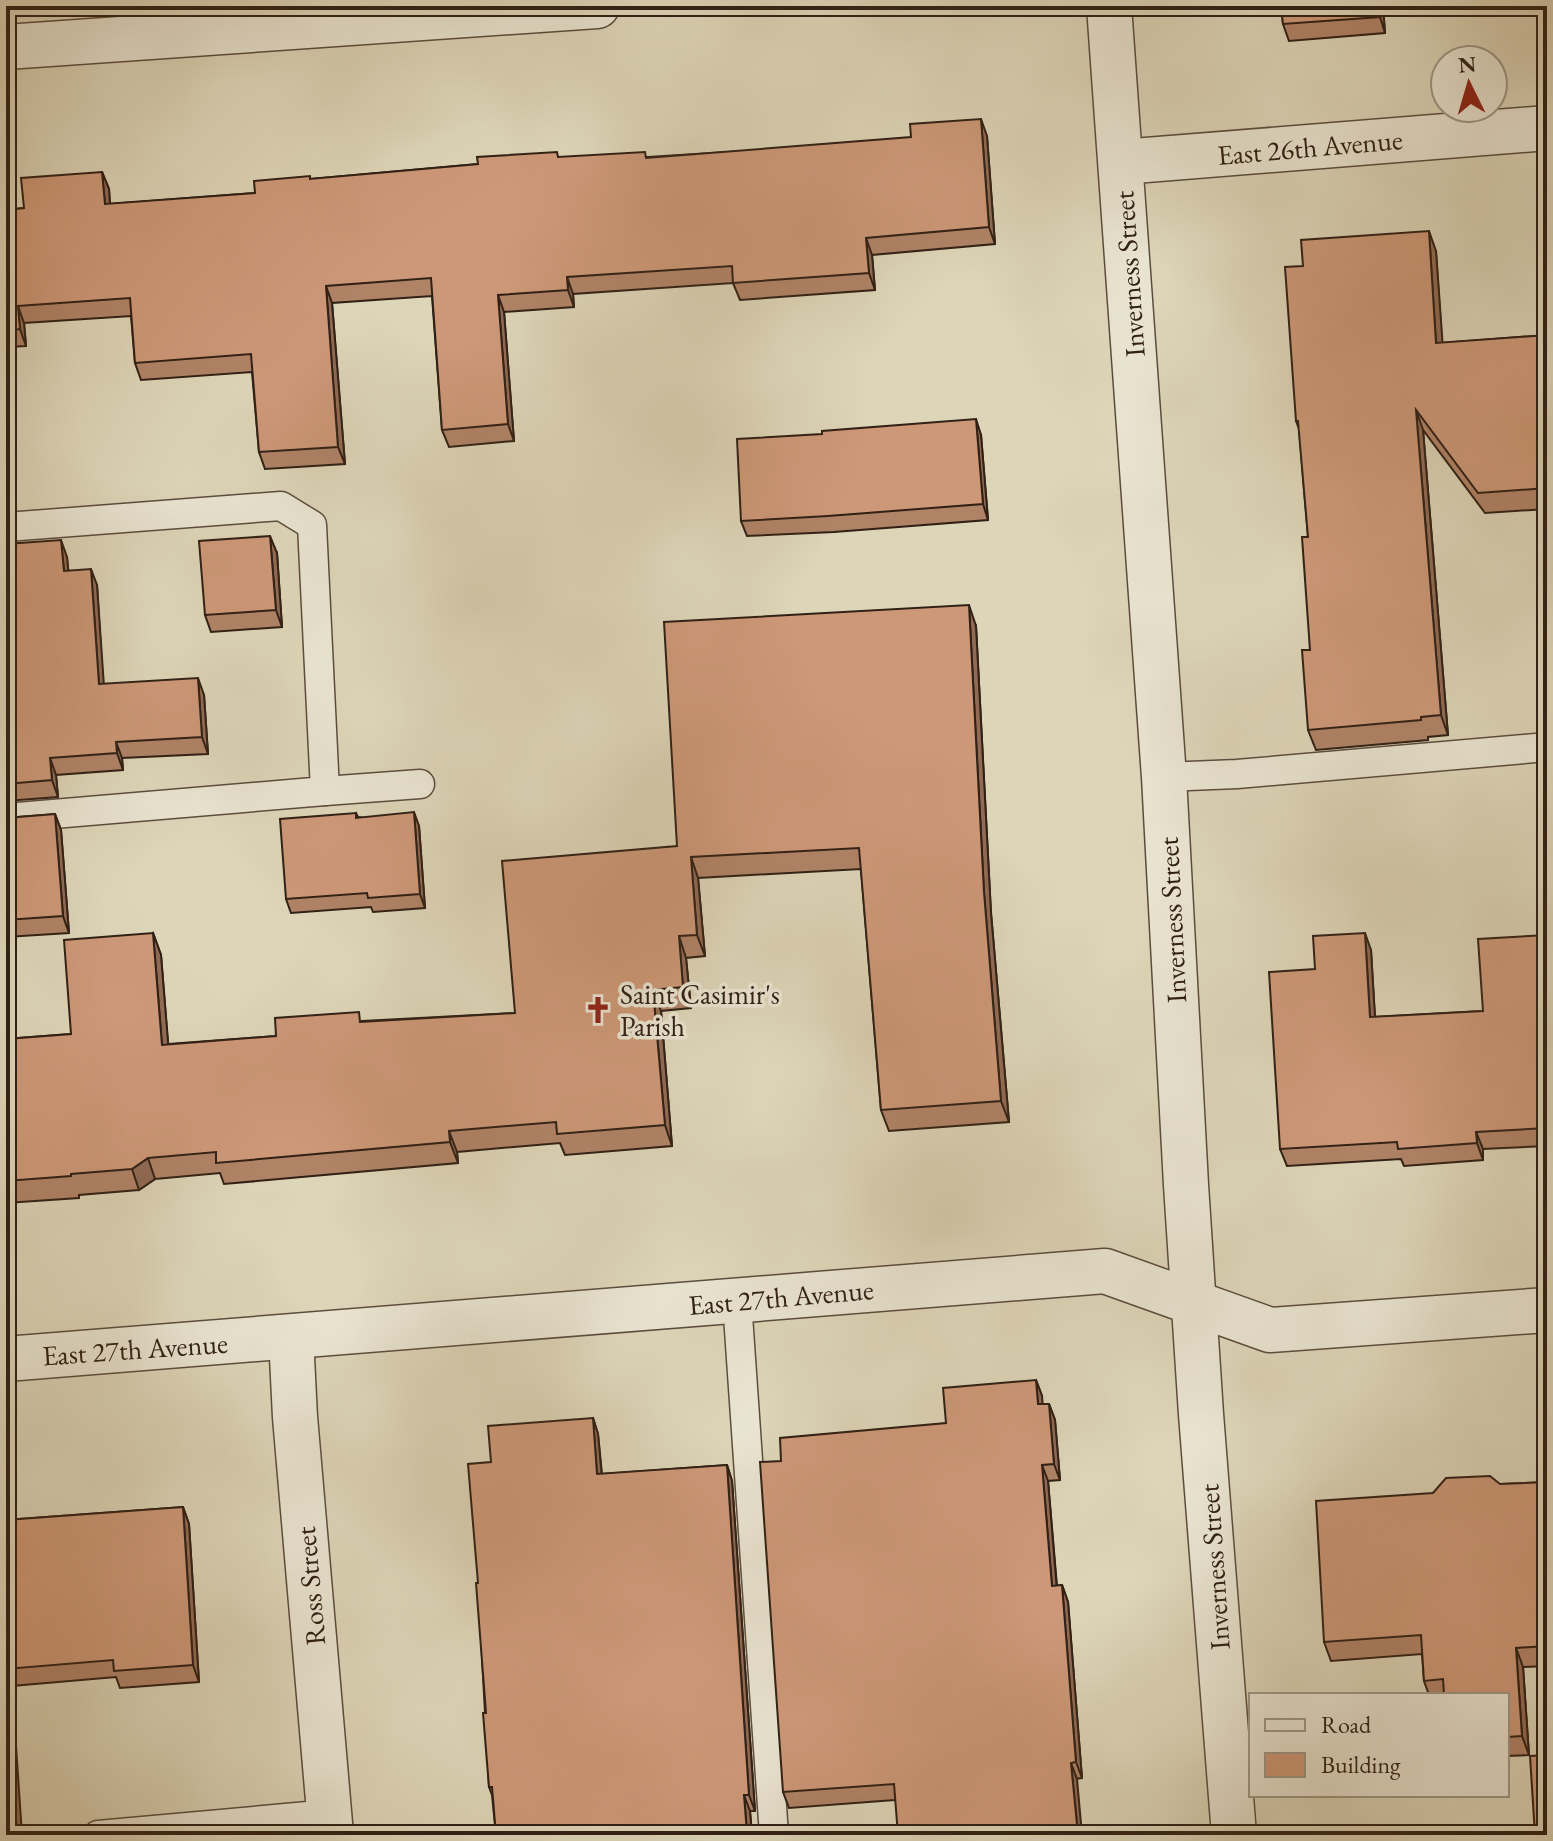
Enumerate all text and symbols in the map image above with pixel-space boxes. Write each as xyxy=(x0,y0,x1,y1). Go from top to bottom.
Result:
north arrow xyxy=(1429,44,1509,124)
text: N xyxy=(1457,49,1478,80)
street label: East 26th Avenue xyxy=(1216,121,1404,173)
street label: Inverness Street xyxy=(1105,190,1153,358)
street label: Inverness Street xyxy=(1150,836,1194,1004)
place label: Saint Casimir's Parish xyxy=(620,976,780,1044)
church icon: Saint Casimir's Parish xyxy=(583,995,613,1025)
street label: East 27th Avenue xyxy=(687,1271,875,1323)
street label: East 27th Avenue xyxy=(41,1325,229,1373)
street label: Inverness Street xyxy=(1190,1483,1238,1651)
street label: Ross Street xyxy=(287,1525,333,1647)
legend xyxy=(1249,1693,1509,1797)
text: Road xyxy=(1321,1709,1372,1740)
text: Building xyxy=(1321,1749,1401,1780)

